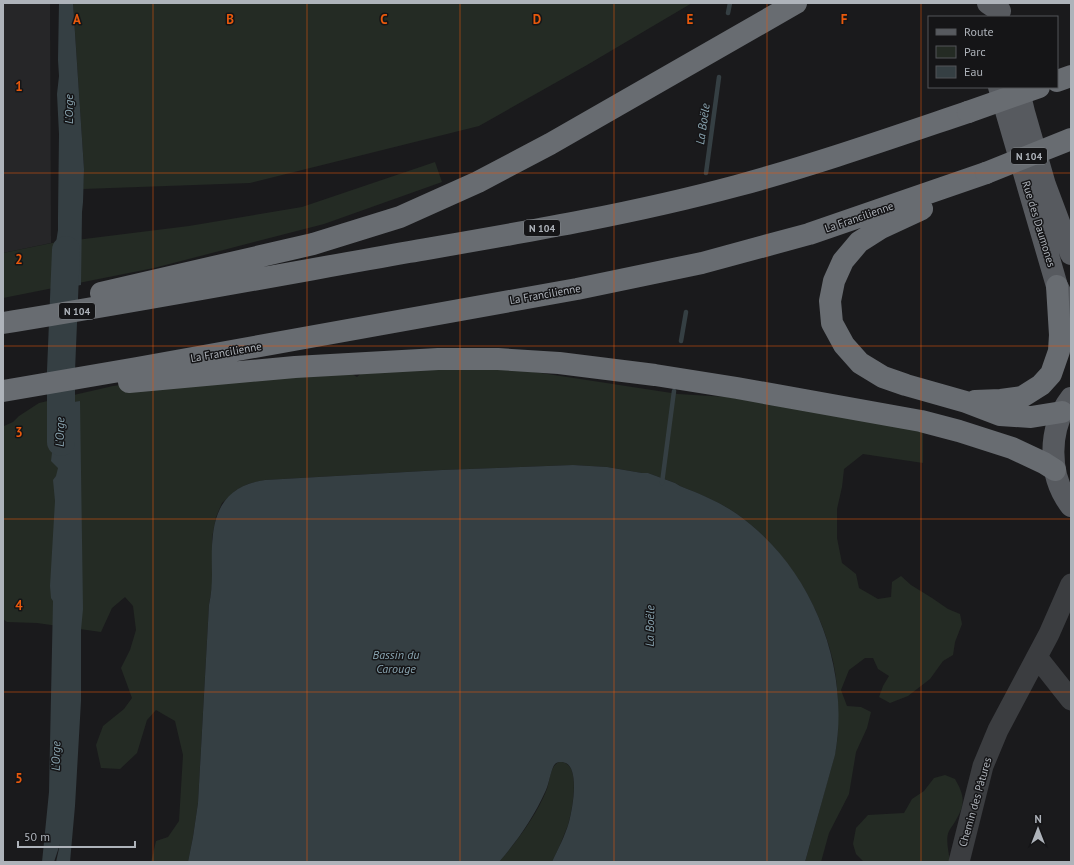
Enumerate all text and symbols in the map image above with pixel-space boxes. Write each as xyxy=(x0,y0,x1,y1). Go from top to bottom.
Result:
text: A xyxy=(73,11,81,28)
text: B xyxy=(226,11,234,28)
text: C xyxy=(380,11,388,28)
text: D xyxy=(533,11,541,28)
text: E xyxy=(687,11,694,28)
text: F xyxy=(841,11,848,28)
legend xyxy=(928,16,1058,88)
text: Route xyxy=(964,24,994,39)
text: Parc xyxy=(964,44,986,59)
text: Eau xyxy=(964,64,983,79)
text: 1 xyxy=(15,78,23,95)
water label: L'Orge xyxy=(61,94,76,124)
water label: La Boële xyxy=(692,102,713,146)
road number: N 104 xyxy=(1011,148,1047,164)
street label: Rue des Daumones xyxy=(1019,179,1059,269)
street label: La Francilienne xyxy=(823,199,896,235)
road number: N 104 xyxy=(524,220,560,236)
text: 2 xyxy=(15,251,23,268)
street label: La Francilienne xyxy=(508,281,582,307)
road number: N 104 xyxy=(59,303,95,319)
street label: La Francilienne xyxy=(189,339,263,365)
water label: L'Orge xyxy=(52,417,67,447)
text: 3 xyxy=(15,424,23,441)
text: 4 xyxy=(15,597,23,614)
water label: La Boële xyxy=(642,605,657,647)
water label: Bassin du Carouge xyxy=(373,647,419,676)
water label: L'Orge xyxy=(48,741,63,771)
street label: Chemin des Pâtures xyxy=(956,755,995,848)
text: 5 xyxy=(15,770,23,787)
north arrow xyxy=(1018,809,1058,849)
text: N xyxy=(1034,812,1042,826)
scale bar xyxy=(18,823,135,849)
text: 50 m xyxy=(24,829,50,844)

